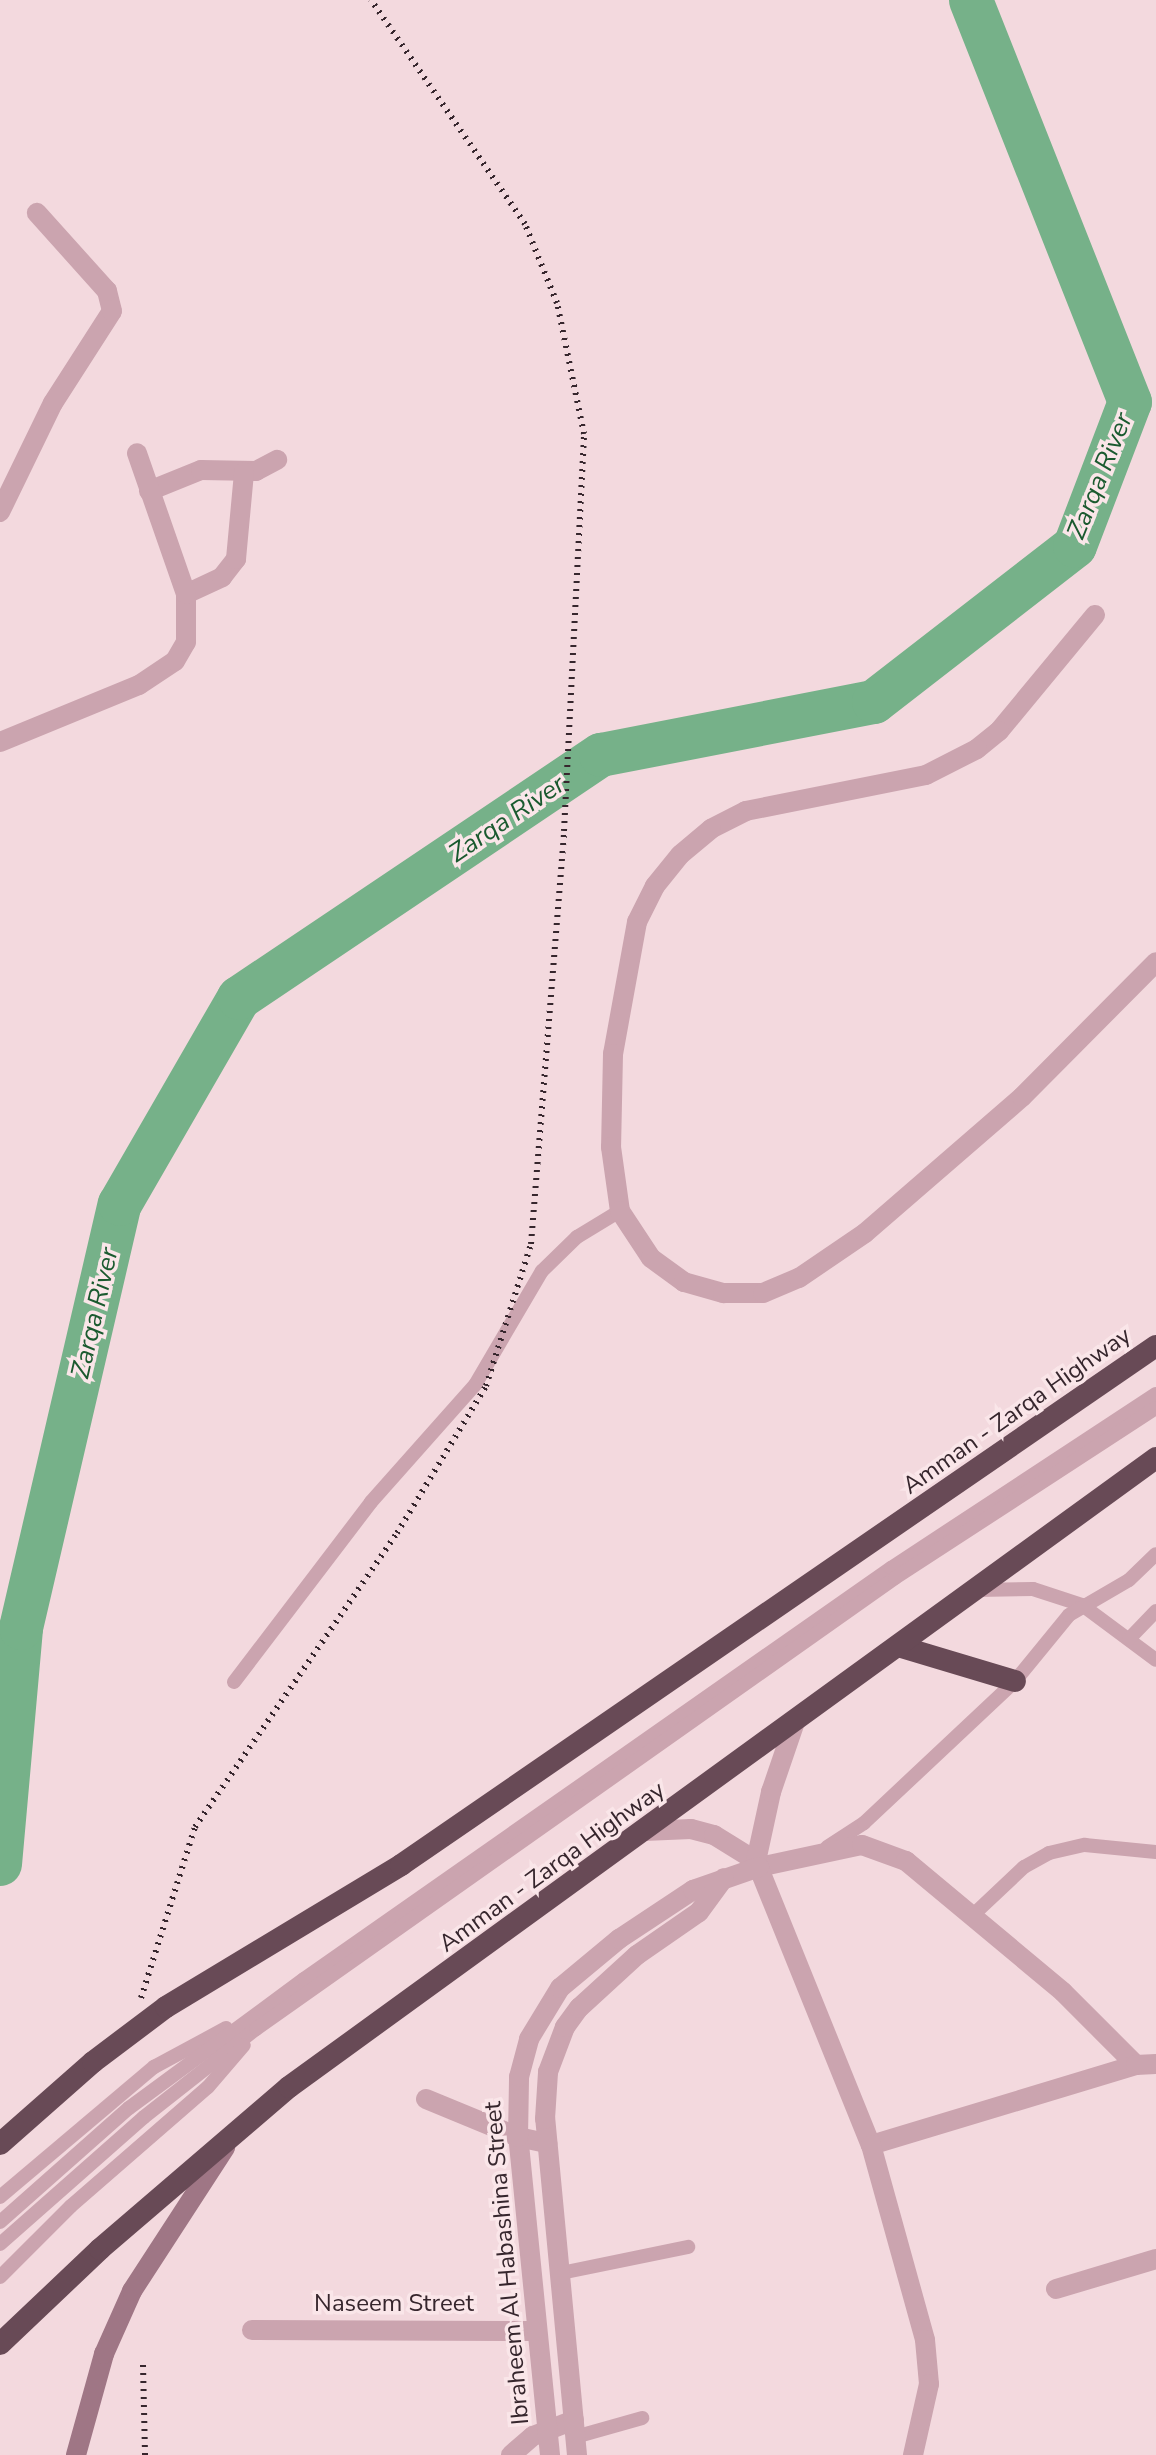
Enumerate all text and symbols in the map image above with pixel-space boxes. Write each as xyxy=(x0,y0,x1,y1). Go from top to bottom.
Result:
water label: Zarqa River xyxy=(1061,408,1139,544)
water label: Zarqa River xyxy=(443,769,571,869)
water label: Zarqa River xyxy=(65,1245,125,1381)
street label: Amman - Zarqa Highway xyxy=(897,1321,1137,1501)
street label: Amman - Zarqa Highway xyxy=(434,1776,670,1958)
street label: Ibraheem Al Habashina Street xyxy=(479,2100,535,2426)
street label: Naseem Street xyxy=(314,2290,474,2318)

